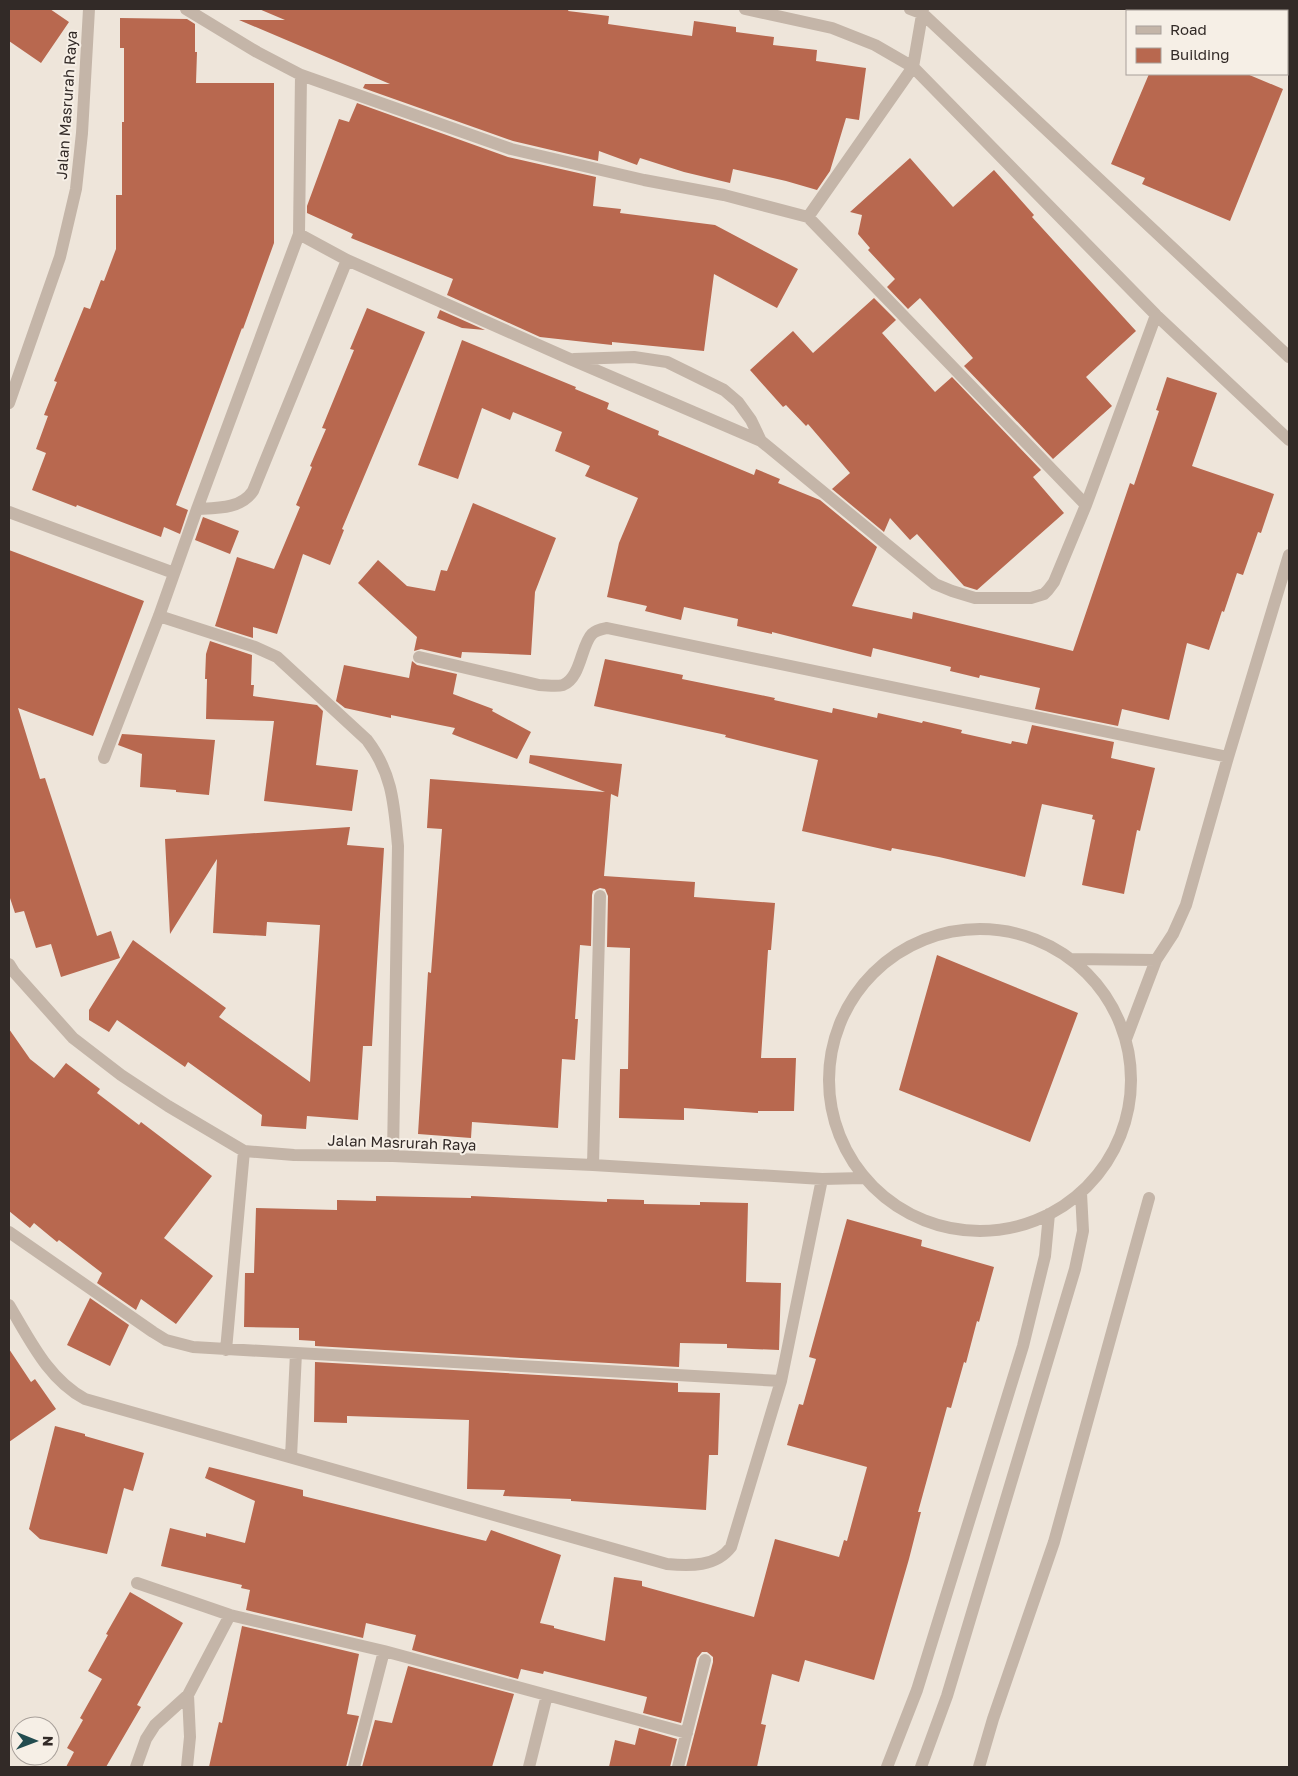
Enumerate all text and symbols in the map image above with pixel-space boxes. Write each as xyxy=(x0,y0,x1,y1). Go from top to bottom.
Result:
legend xyxy=(1126,10,1288,75)
text: Road xyxy=(1170,20,1207,38)
street label: Jalan Masrurah Raya xyxy=(52,30,80,180)
text: Building xyxy=(1170,45,1230,63)
street label: Jalan Masrurah Raya xyxy=(327,1130,477,1154)
north arrow xyxy=(10,1716,60,1766)
text: N xyxy=(40,1736,57,1747)

